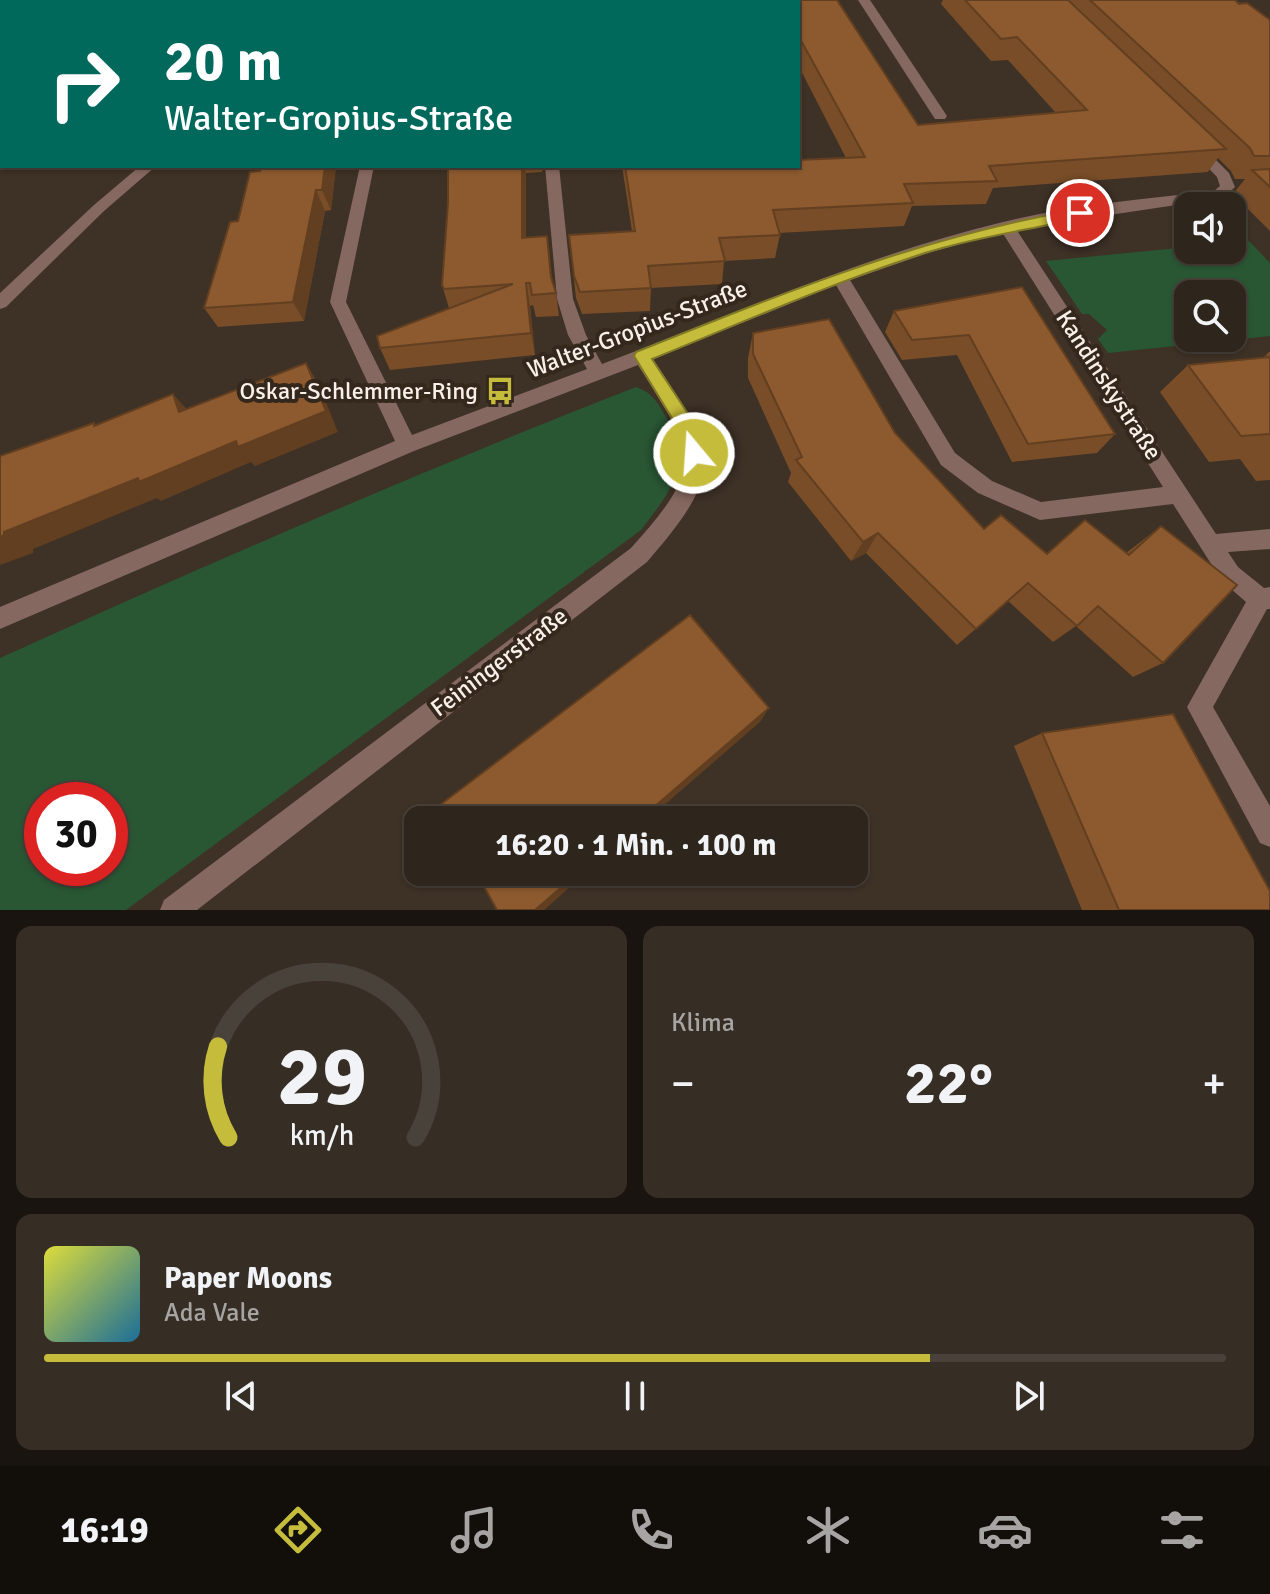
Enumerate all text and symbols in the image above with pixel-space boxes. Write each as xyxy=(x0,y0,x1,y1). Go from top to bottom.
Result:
text: 20 m xyxy=(164,27,282,96)
icon: right xyxy=(32,32,136,136)
text: Walter-Gropius-Straße xyxy=(164,96,513,141)
pin xyxy=(1046,179,1114,247)
icon: arrive xyxy=(1058,191,1102,235)
map controls xyxy=(1174,192,1246,352)
button: sound xyxy=(1174,192,1246,264)
street label: Walter-Gropius-Straße xyxy=(523,273,751,385)
button: search xyxy=(1174,280,1246,352)
street label: Kandinskystraße xyxy=(1049,305,1169,465)
place label: Oskar-Schlemmer-Ring xyxy=(240,376,478,406)
bus stop icon: Oskar-Schlemmer-Ring xyxy=(485,376,515,406)
position arrow xyxy=(652,411,736,495)
street label: Feiningerstraße xyxy=(425,601,573,723)
speed limit sign: 30 xyxy=(24,782,128,886)
text: 16:20 · 1 Min. · 100 m xyxy=(495,827,777,864)
text: Klima xyxy=(671,1007,735,1039)
text: 29 xyxy=(277,1026,366,1128)
text: 22° xyxy=(904,1047,993,1121)
text: − xyxy=(671,1057,695,1111)
text: + xyxy=(1202,1057,1226,1111)
text: km/h xyxy=(289,1118,354,1153)
text: Paper Moons xyxy=(164,1260,332,1297)
text: Ada Vale xyxy=(164,1297,260,1329)
icon: previous xyxy=(219,1374,263,1418)
icon: pause xyxy=(613,1374,657,1418)
icon: next xyxy=(1007,1374,1051,1418)
icon: directions xyxy=(270,1502,326,1558)
icon: music xyxy=(446,1502,502,1558)
icon: phone xyxy=(623,1502,679,1558)
icon: climate xyxy=(800,1502,856,1558)
icon: car xyxy=(977,1502,1033,1558)
icon: filters xyxy=(1154,1502,1210,1558)
text: 16:19 xyxy=(60,1508,149,1553)

